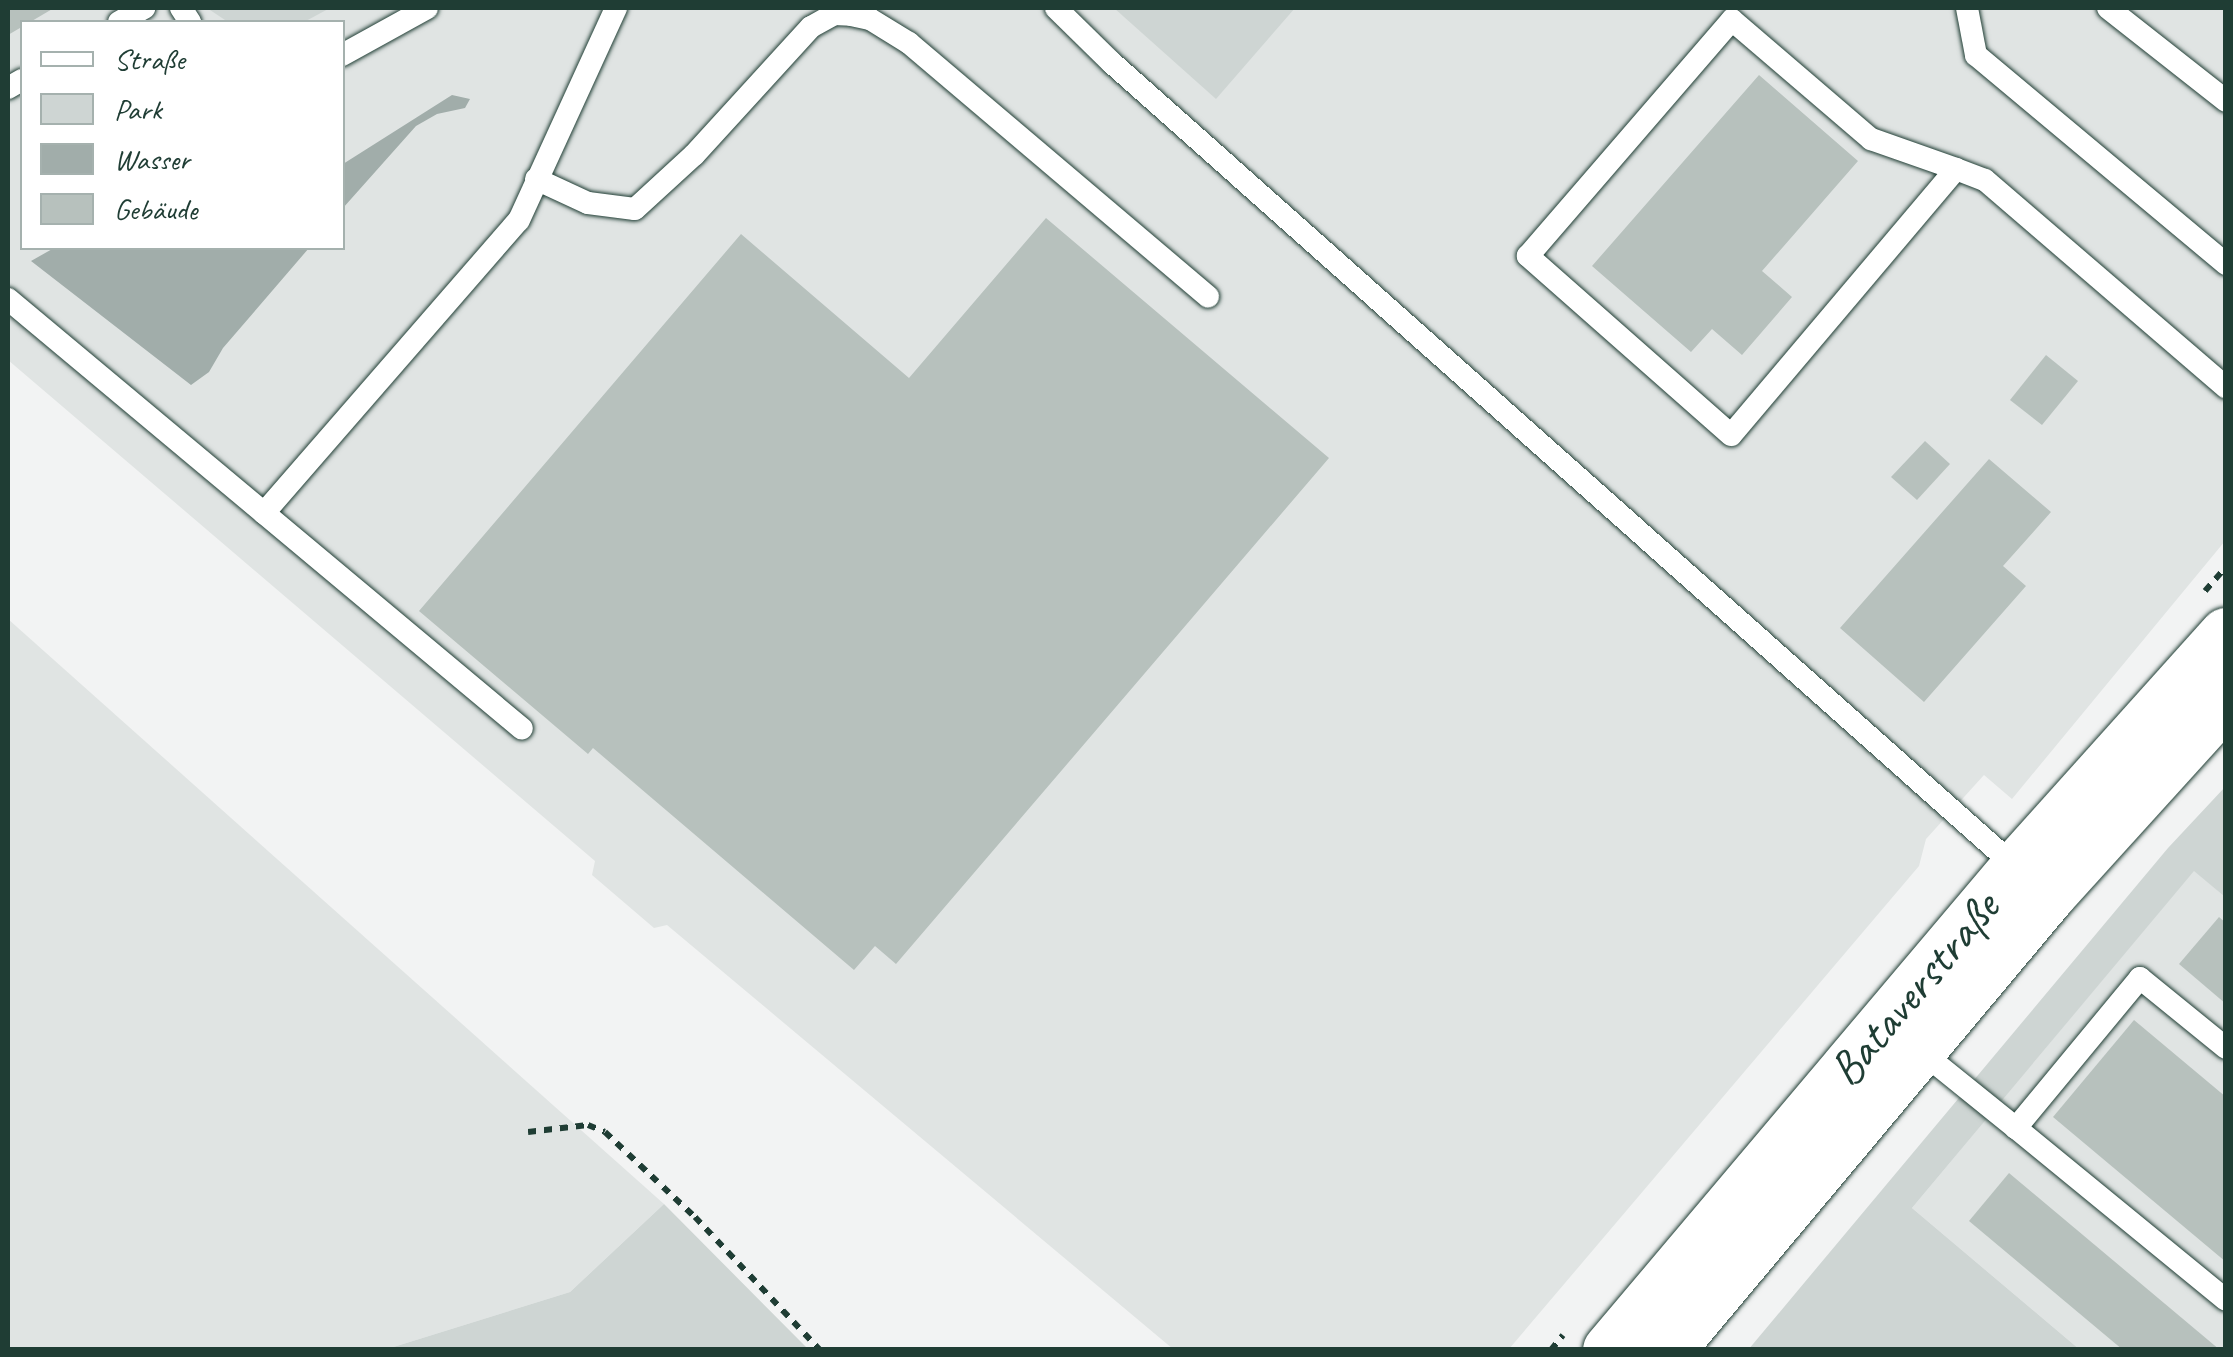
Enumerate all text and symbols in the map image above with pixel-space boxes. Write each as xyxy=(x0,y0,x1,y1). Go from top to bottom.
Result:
legend xyxy=(20,20,345,250)
text: Straße xyxy=(114,40,185,78)
text: Park xyxy=(114,90,162,128)
text: Wasser xyxy=(114,140,190,178)
text: Gebäude xyxy=(114,190,197,228)
street label: Bataverstraße xyxy=(1816,880,2012,1098)

